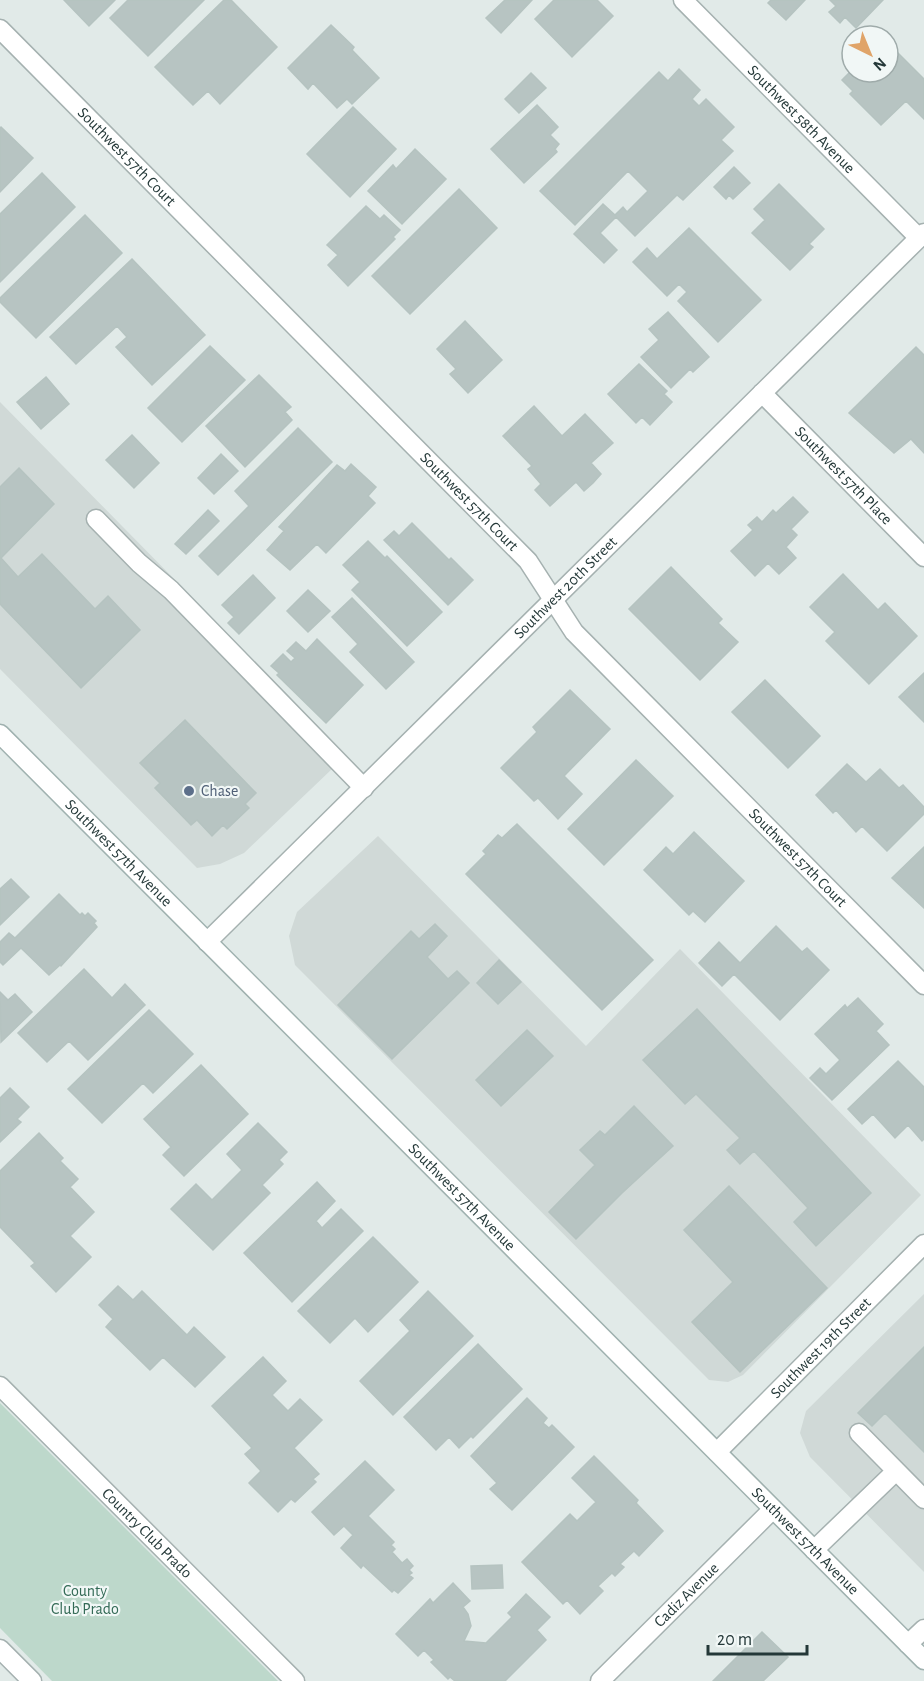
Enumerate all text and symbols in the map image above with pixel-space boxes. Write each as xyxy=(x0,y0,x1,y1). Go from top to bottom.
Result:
north arrow xyxy=(840,24,900,84)
text: N xyxy=(870,55,889,74)
street label: Southwest 58th Avenue xyxy=(745,62,858,176)
street label: Southwest 57th Court xyxy=(75,104,179,209)
street label: Southwest 57th Place xyxy=(792,423,895,528)
street label: Southwest 57th Court xyxy=(417,449,521,554)
street label: Southwest 20th Street xyxy=(511,534,620,642)
place label: Chase xyxy=(201,783,238,799)
marker: Chase xyxy=(182,784,196,798)
street label: Southwest 57th Avenue xyxy=(62,796,175,910)
street label: Southwest 57th Court xyxy=(746,805,850,910)
street label: Southwest 57th Avenue xyxy=(405,1140,519,1254)
street label: Southwest 19th Street xyxy=(767,1294,874,1401)
street label: Southwest 57th Avenue xyxy=(749,1484,862,1598)
street label: Country Club Prado xyxy=(99,1485,195,1581)
street label: Cadiz Avenue xyxy=(651,1560,722,1630)
park label: County Club Prado xyxy=(51,1583,119,1617)
scale bar xyxy=(708,1618,807,1656)
text: 20 m xyxy=(717,1631,752,1649)

